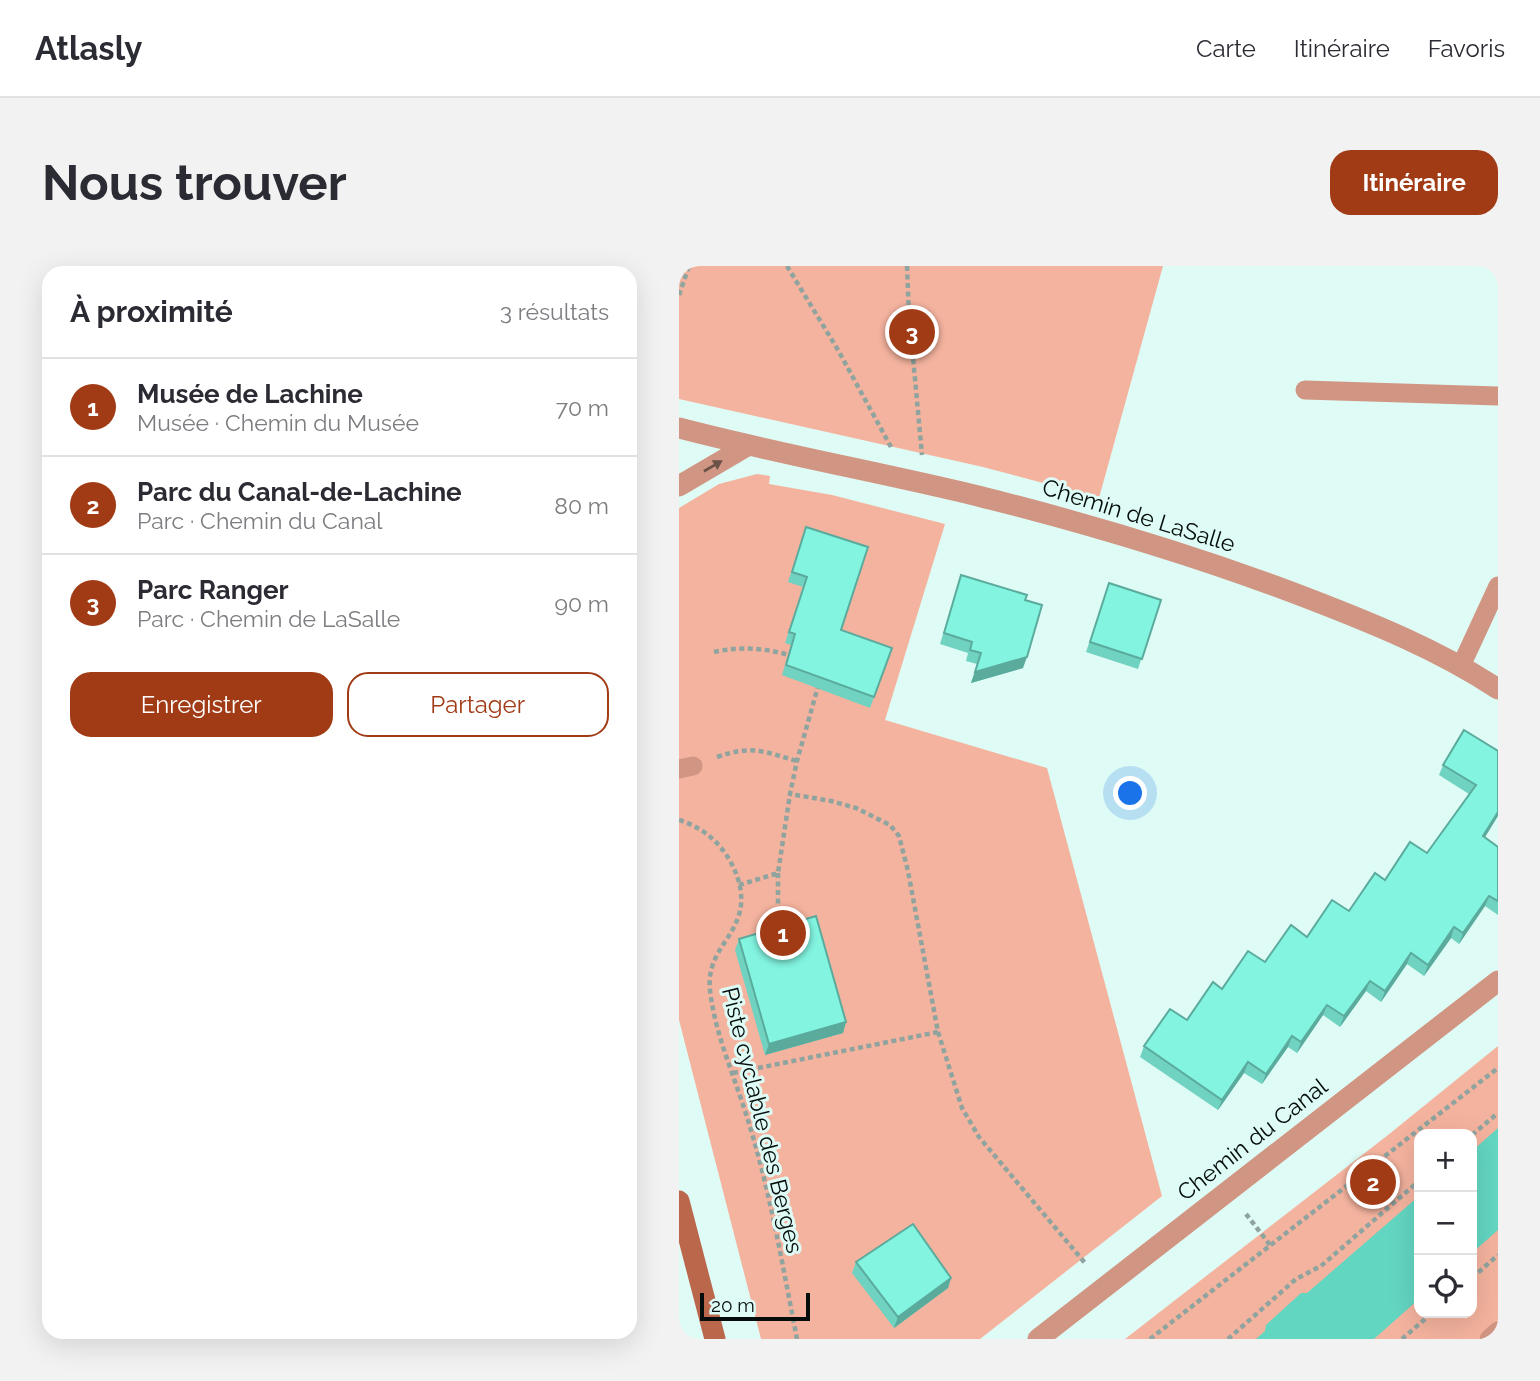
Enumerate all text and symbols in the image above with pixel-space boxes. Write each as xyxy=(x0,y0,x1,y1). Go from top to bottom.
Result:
text: Atlasly xyxy=(35,29,142,68)
text: Carte xyxy=(1196,34,1256,63)
text: Itinéraire xyxy=(1294,34,1390,63)
text: Favoris xyxy=(1428,34,1505,63)
button: Itinéraire xyxy=(1330,150,1498,215)
text: Nous trouver xyxy=(42,154,347,211)
text: À proximité xyxy=(70,294,233,329)
text: 3 résultats xyxy=(500,298,609,325)
pin: 3 xyxy=(889,306,935,358)
text: Musée de Lachine xyxy=(137,379,363,409)
text: 1 xyxy=(87,394,99,421)
text: 70 m xyxy=(556,394,609,421)
text: Musée · Chemin du Musée xyxy=(137,409,419,436)
one-way arrow xyxy=(703,460,722,472)
street label: Chemin de LaSalle xyxy=(1039,473,1239,557)
text: Parc du Canal-de-Lachine xyxy=(137,477,462,507)
text: 2 xyxy=(87,492,99,519)
text: 80 m xyxy=(554,492,609,519)
text: Parc · Chemin du Canal xyxy=(137,507,383,534)
text: Parc Ranger xyxy=(137,575,289,605)
text: 3 xyxy=(87,590,99,617)
text: 90 m xyxy=(554,590,609,617)
text: Parc · Chemin de LaSalle xyxy=(137,605,400,632)
button: Enregistrer xyxy=(70,672,333,737)
button: Partager xyxy=(347,672,609,737)
your location xyxy=(1113,776,1147,810)
pin: 1 xyxy=(760,907,806,959)
street label: Piste cyclable des Berges xyxy=(717,984,809,1256)
street label: Chemin du Canal xyxy=(1172,1072,1333,1206)
map controls xyxy=(1414,1129,1477,1318)
button: + xyxy=(1414,1129,1477,1192)
pin: 2 xyxy=(1350,1156,1396,1208)
button: − xyxy=(1414,1192,1477,1255)
button: locate xyxy=(1414,1255,1477,1318)
scale bar xyxy=(700,1290,810,1322)
text: 20 m xyxy=(711,1294,755,1316)

